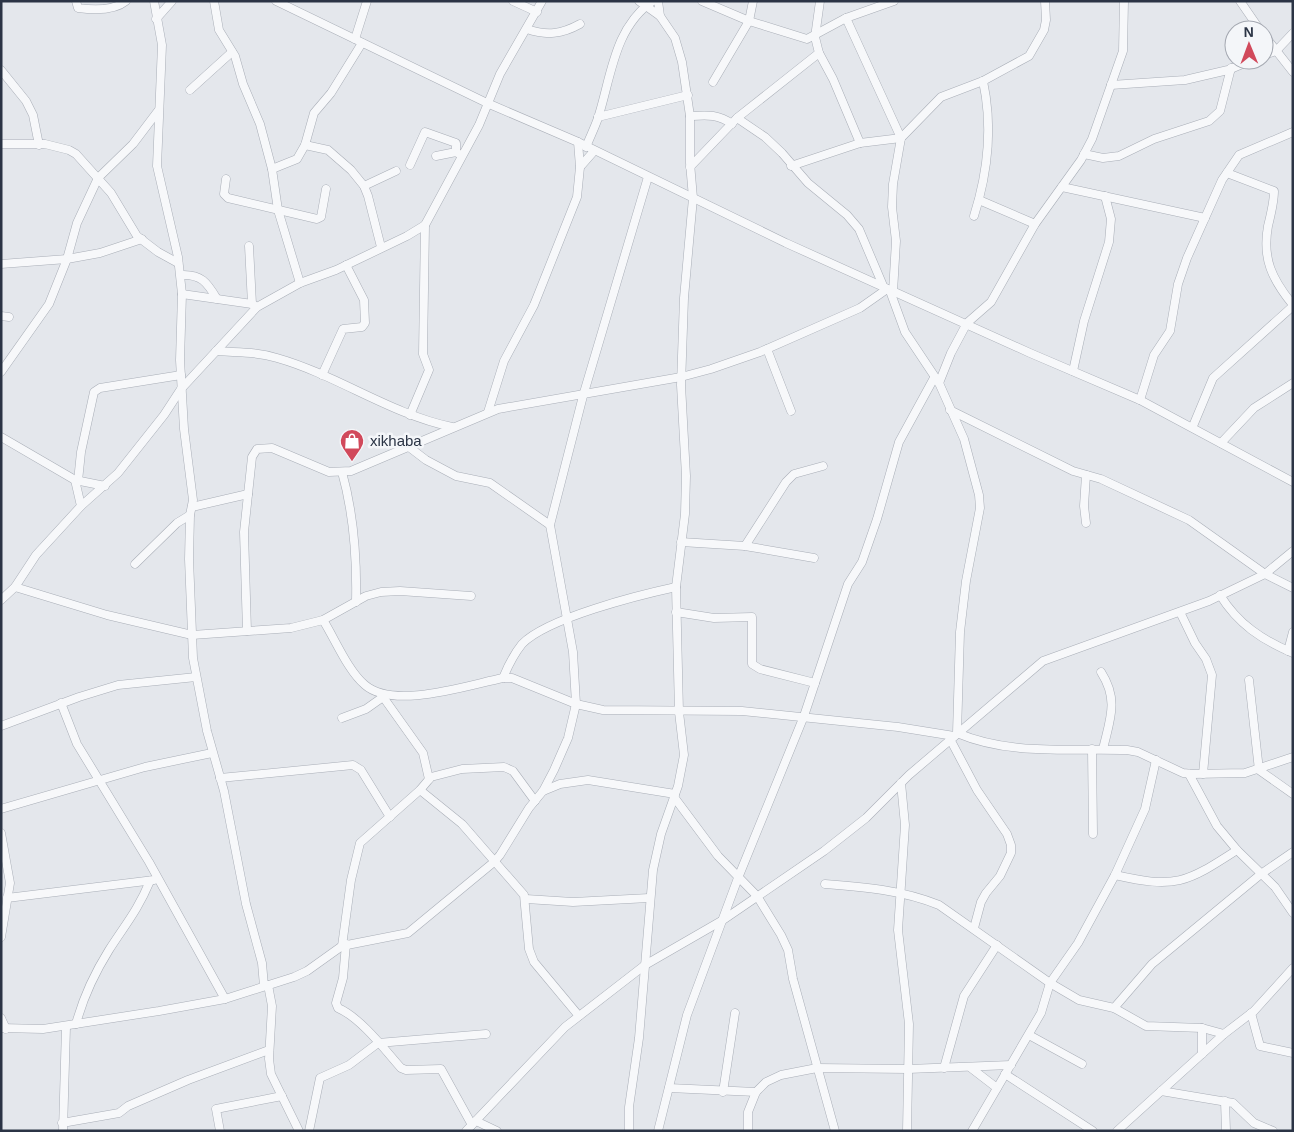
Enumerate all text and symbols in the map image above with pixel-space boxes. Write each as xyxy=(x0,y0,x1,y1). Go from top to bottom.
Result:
north arrow xyxy=(1224,20,1274,70)
text: N xyxy=(1244,24,1254,40)
shop icon: xikhaba xyxy=(339,428,365,462)
place label: xikhaba xyxy=(370,432,422,449)

